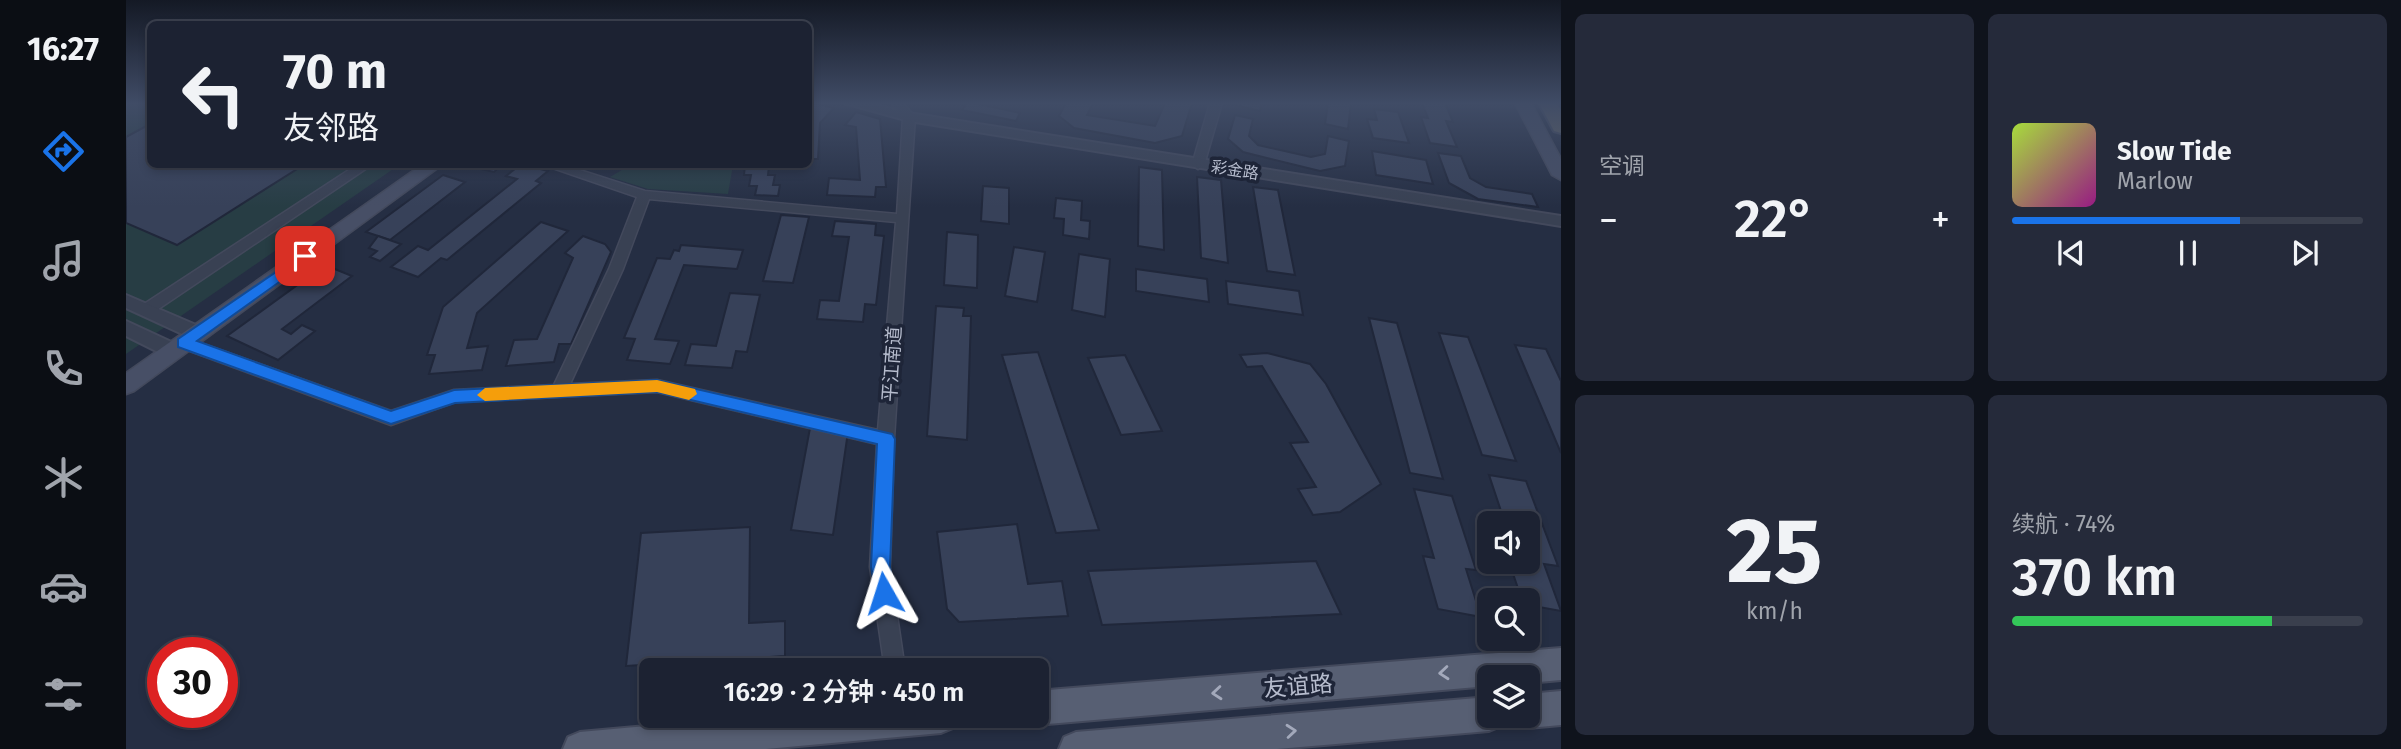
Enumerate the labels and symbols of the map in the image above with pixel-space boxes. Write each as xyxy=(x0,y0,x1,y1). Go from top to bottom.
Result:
street label: 彩金路 xyxy=(1210,157,1260,183)
pin xyxy=(275,226,335,286)
street label: 平江南道 xyxy=(878,325,906,403)
position arrow xyxy=(847,556,921,630)
speed limit sign: 30 xyxy=(147,637,238,728)
one-way arrow xyxy=(1438,665,1449,680)
street label: 友谊路 xyxy=(1262,669,1334,703)
one-way arrow xyxy=(1212,685,1223,700)
one-way arrow xyxy=(1286,724,1297,739)

